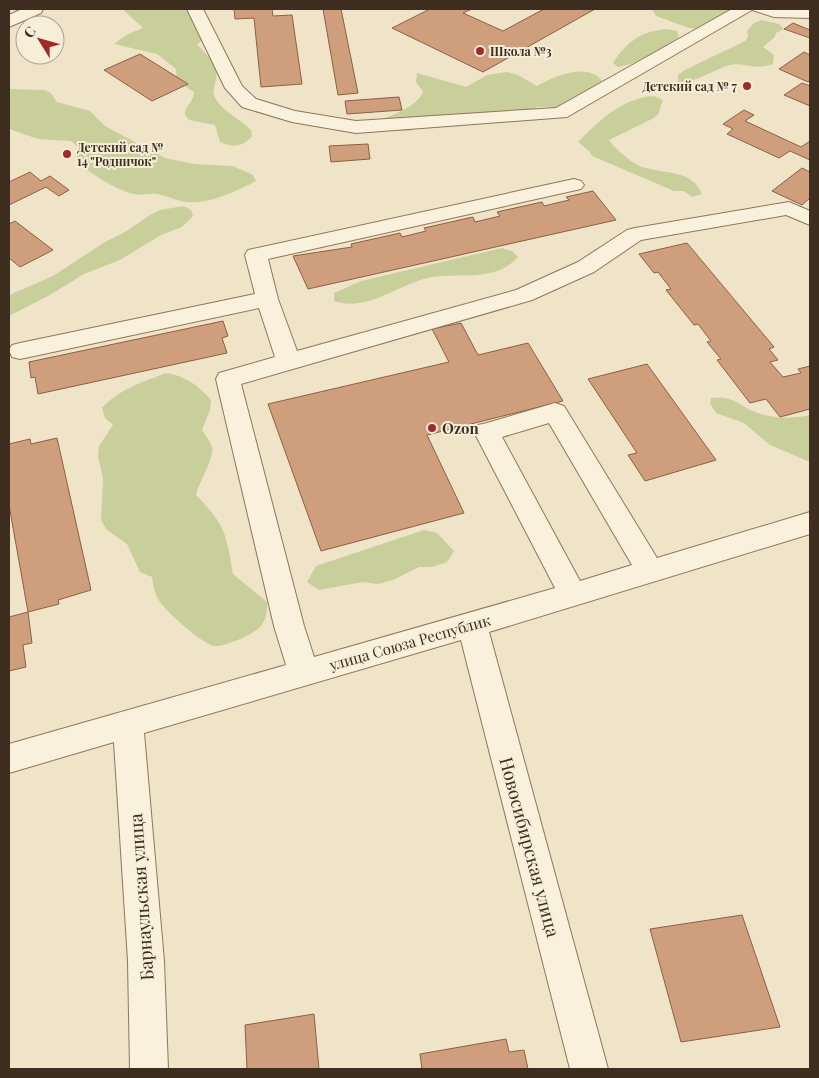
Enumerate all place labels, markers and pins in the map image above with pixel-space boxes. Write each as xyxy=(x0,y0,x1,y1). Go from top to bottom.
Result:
place label: Школа №3 xyxy=(490,43,552,59)
marker: Школа №3 xyxy=(474,45,486,57)
place label: Детский сад № 7 xyxy=(642,78,738,94)
marker: Детский сад № 7 xyxy=(741,80,753,92)
place label: Детский сад № 14 "Родничок" xyxy=(77,139,163,169)
marker: Детский сад № 14 "Родничок" xyxy=(61,148,73,160)
place label: Ozon xyxy=(442,418,479,438)
marker: Ozon xyxy=(426,422,438,434)

